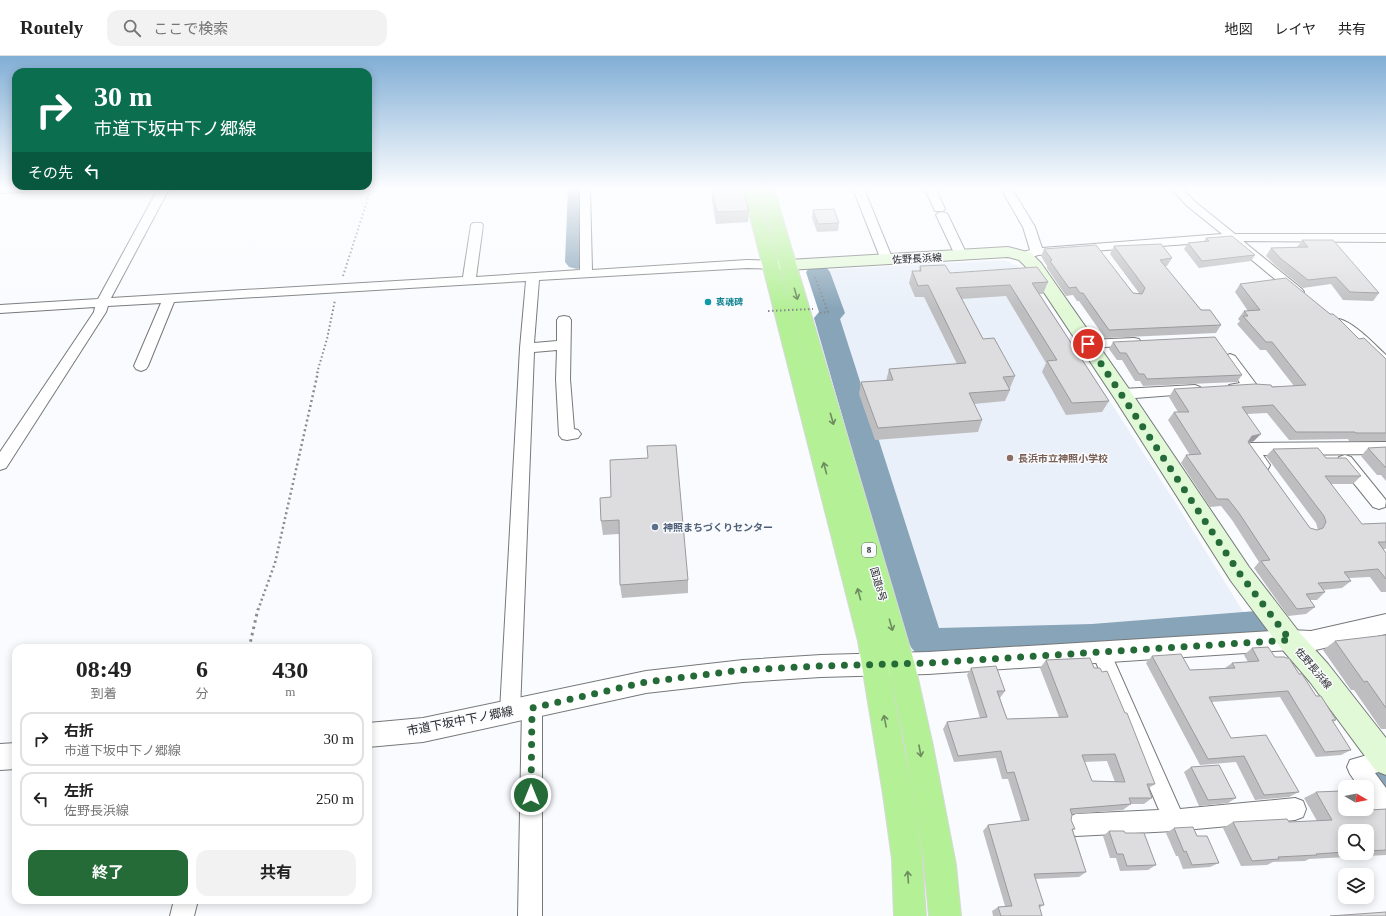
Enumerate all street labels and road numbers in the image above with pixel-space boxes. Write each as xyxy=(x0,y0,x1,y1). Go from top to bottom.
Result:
street label: 佐野長浜線 xyxy=(892,252,942,265)
road number: 8 xyxy=(862,543,876,557)
street label: 国道8号 xyxy=(868,566,889,602)
street label: 佐野長浜線 xyxy=(1293,646,1334,691)
street label: 市道下坂中下ノ郷線 xyxy=(406,704,514,738)

